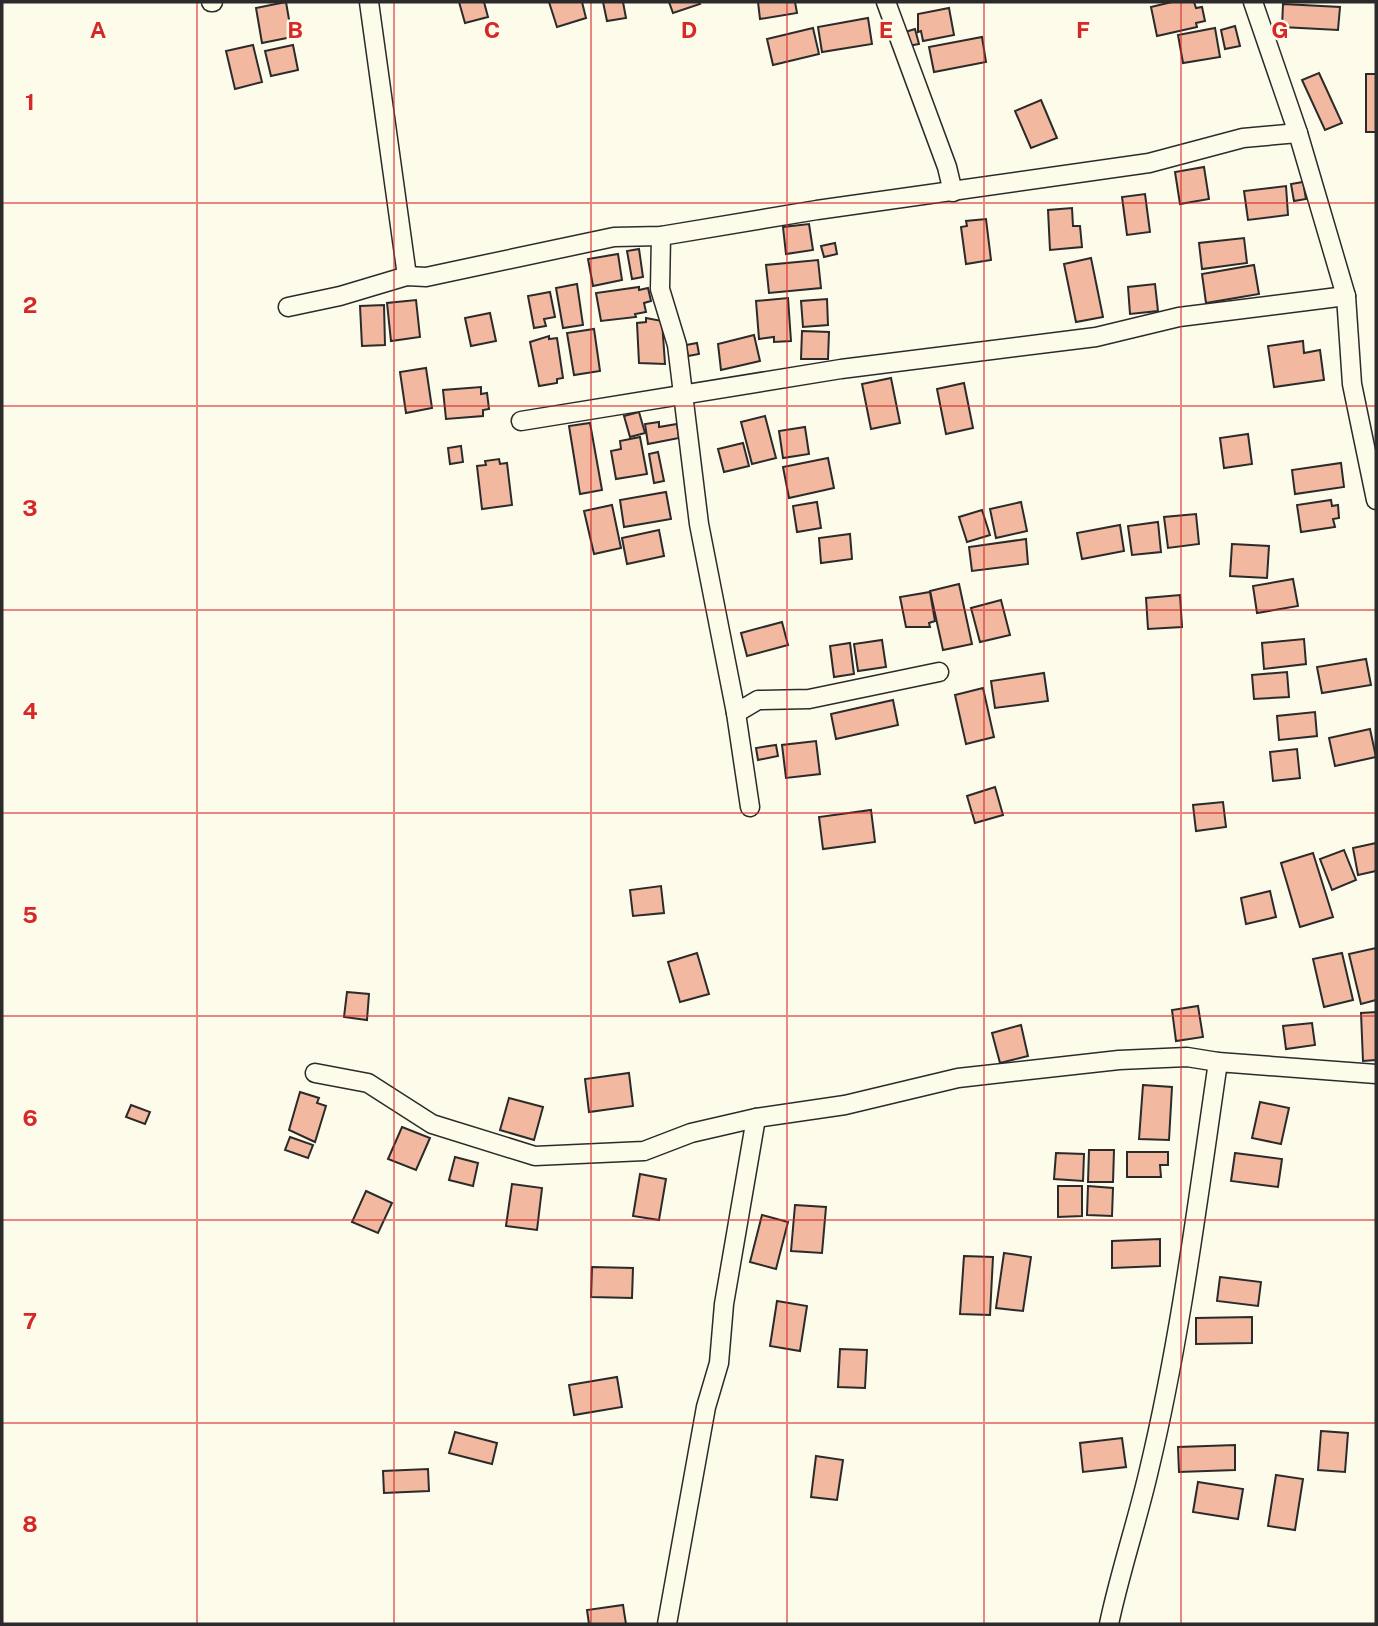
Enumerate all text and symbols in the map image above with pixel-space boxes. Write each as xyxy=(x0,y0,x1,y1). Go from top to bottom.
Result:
text: A xyxy=(90,16,107,43)
text: B xyxy=(287,16,303,43)
text: C xyxy=(484,16,500,43)
text: D xyxy=(681,16,697,43)
text: E xyxy=(879,16,893,43)
text: F xyxy=(1076,16,1090,43)
text: G xyxy=(1271,16,1289,43)
text: 1 xyxy=(25,88,35,115)
text: 2 xyxy=(23,291,37,318)
text: 3 xyxy=(22,494,38,521)
text: 4 xyxy=(22,697,38,724)
text: 5 xyxy=(22,901,38,928)
text: 6 xyxy=(22,1104,38,1131)
text: 7 xyxy=(23,1307,37,1334)
text: 8 xyxy=(22,1510,38,1537)

